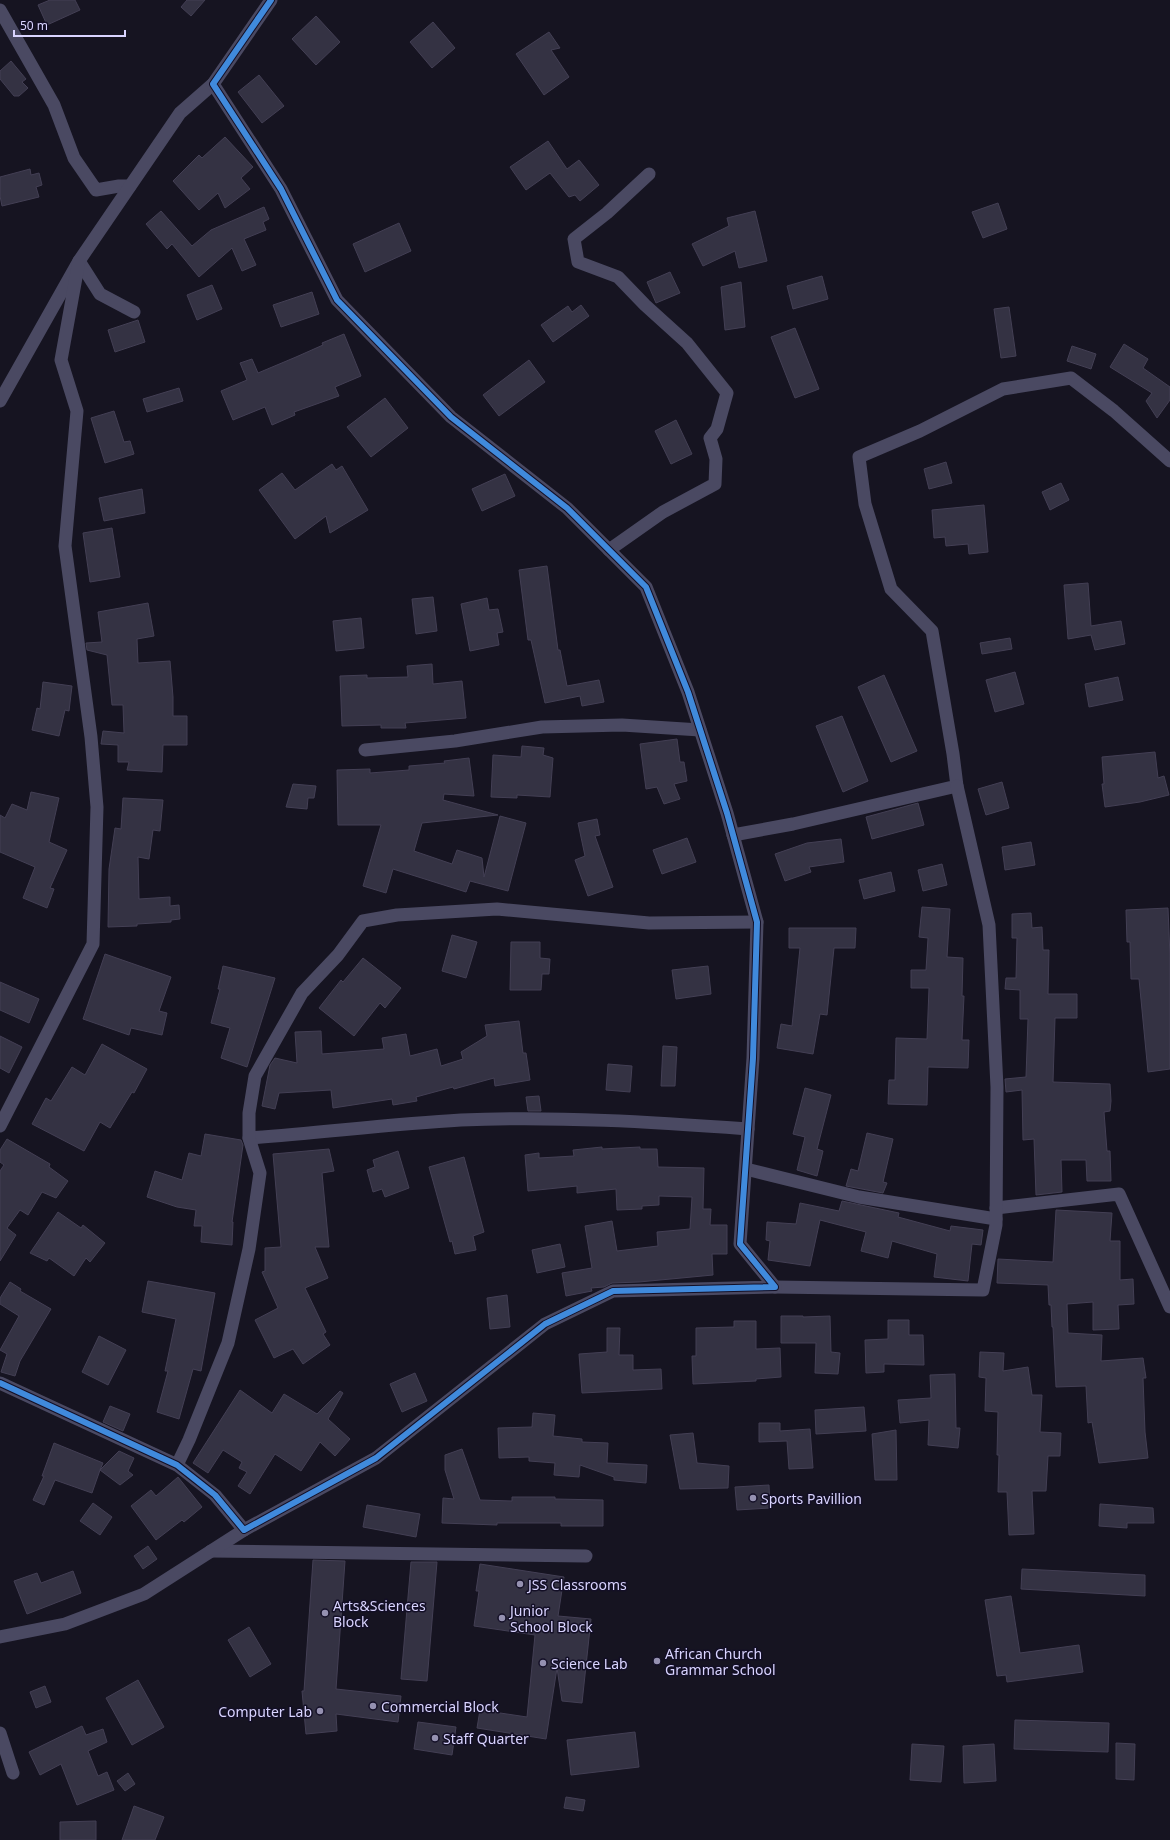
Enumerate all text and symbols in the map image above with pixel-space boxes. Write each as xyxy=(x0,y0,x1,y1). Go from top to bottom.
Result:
scale bar xyxy=(14,12,125,38)
text: 50 m xyxy=(20,17,48,34)
place label: Sports Pavillion xyxy=(761,1489,862,1508)
marker: Sports Pavillion xyxy=(748,1493,758,1503)
place label: JSS Classrooms xyxy=(526,1575,627,1594)
marker: JSS Classrooms xyxy=(515,1579,525,1589)
place label: Arts&Sciences Block xyxy=(333,1596,426,1631)
place label: Junior School Block xyxy=(508,1601,593,1636)
marker: Arts&Sciences Block xyxy=(320,1608,330,1618)
marker: Junior School Block xyxy=(497,1613,507,1623)
place label: African Church Grammar School xyxy=(665,1644,776,1679)
place label: Science Lab xyxy=(551,1654,628,1673)
marker: African Church Grammar School xyxy=(652,1656,662,1666)
marker: Science Lab xyxy=(538,1658,548,1668)
place label: Commercial Block xyxy=(381,1697,499,1716)
marker: Commercial Block xyxy=(368,1701,378,1711)
place label: Computer Lab xyxy=(218,1702,312,1721)
marker: Computer Lab xyxy=(315,1706,325,1716)
place label: Staff Quarter xyxy=(443,1729,529,1748)
marker: Staff Quarter xyxy=(430,1733,440,1743)

